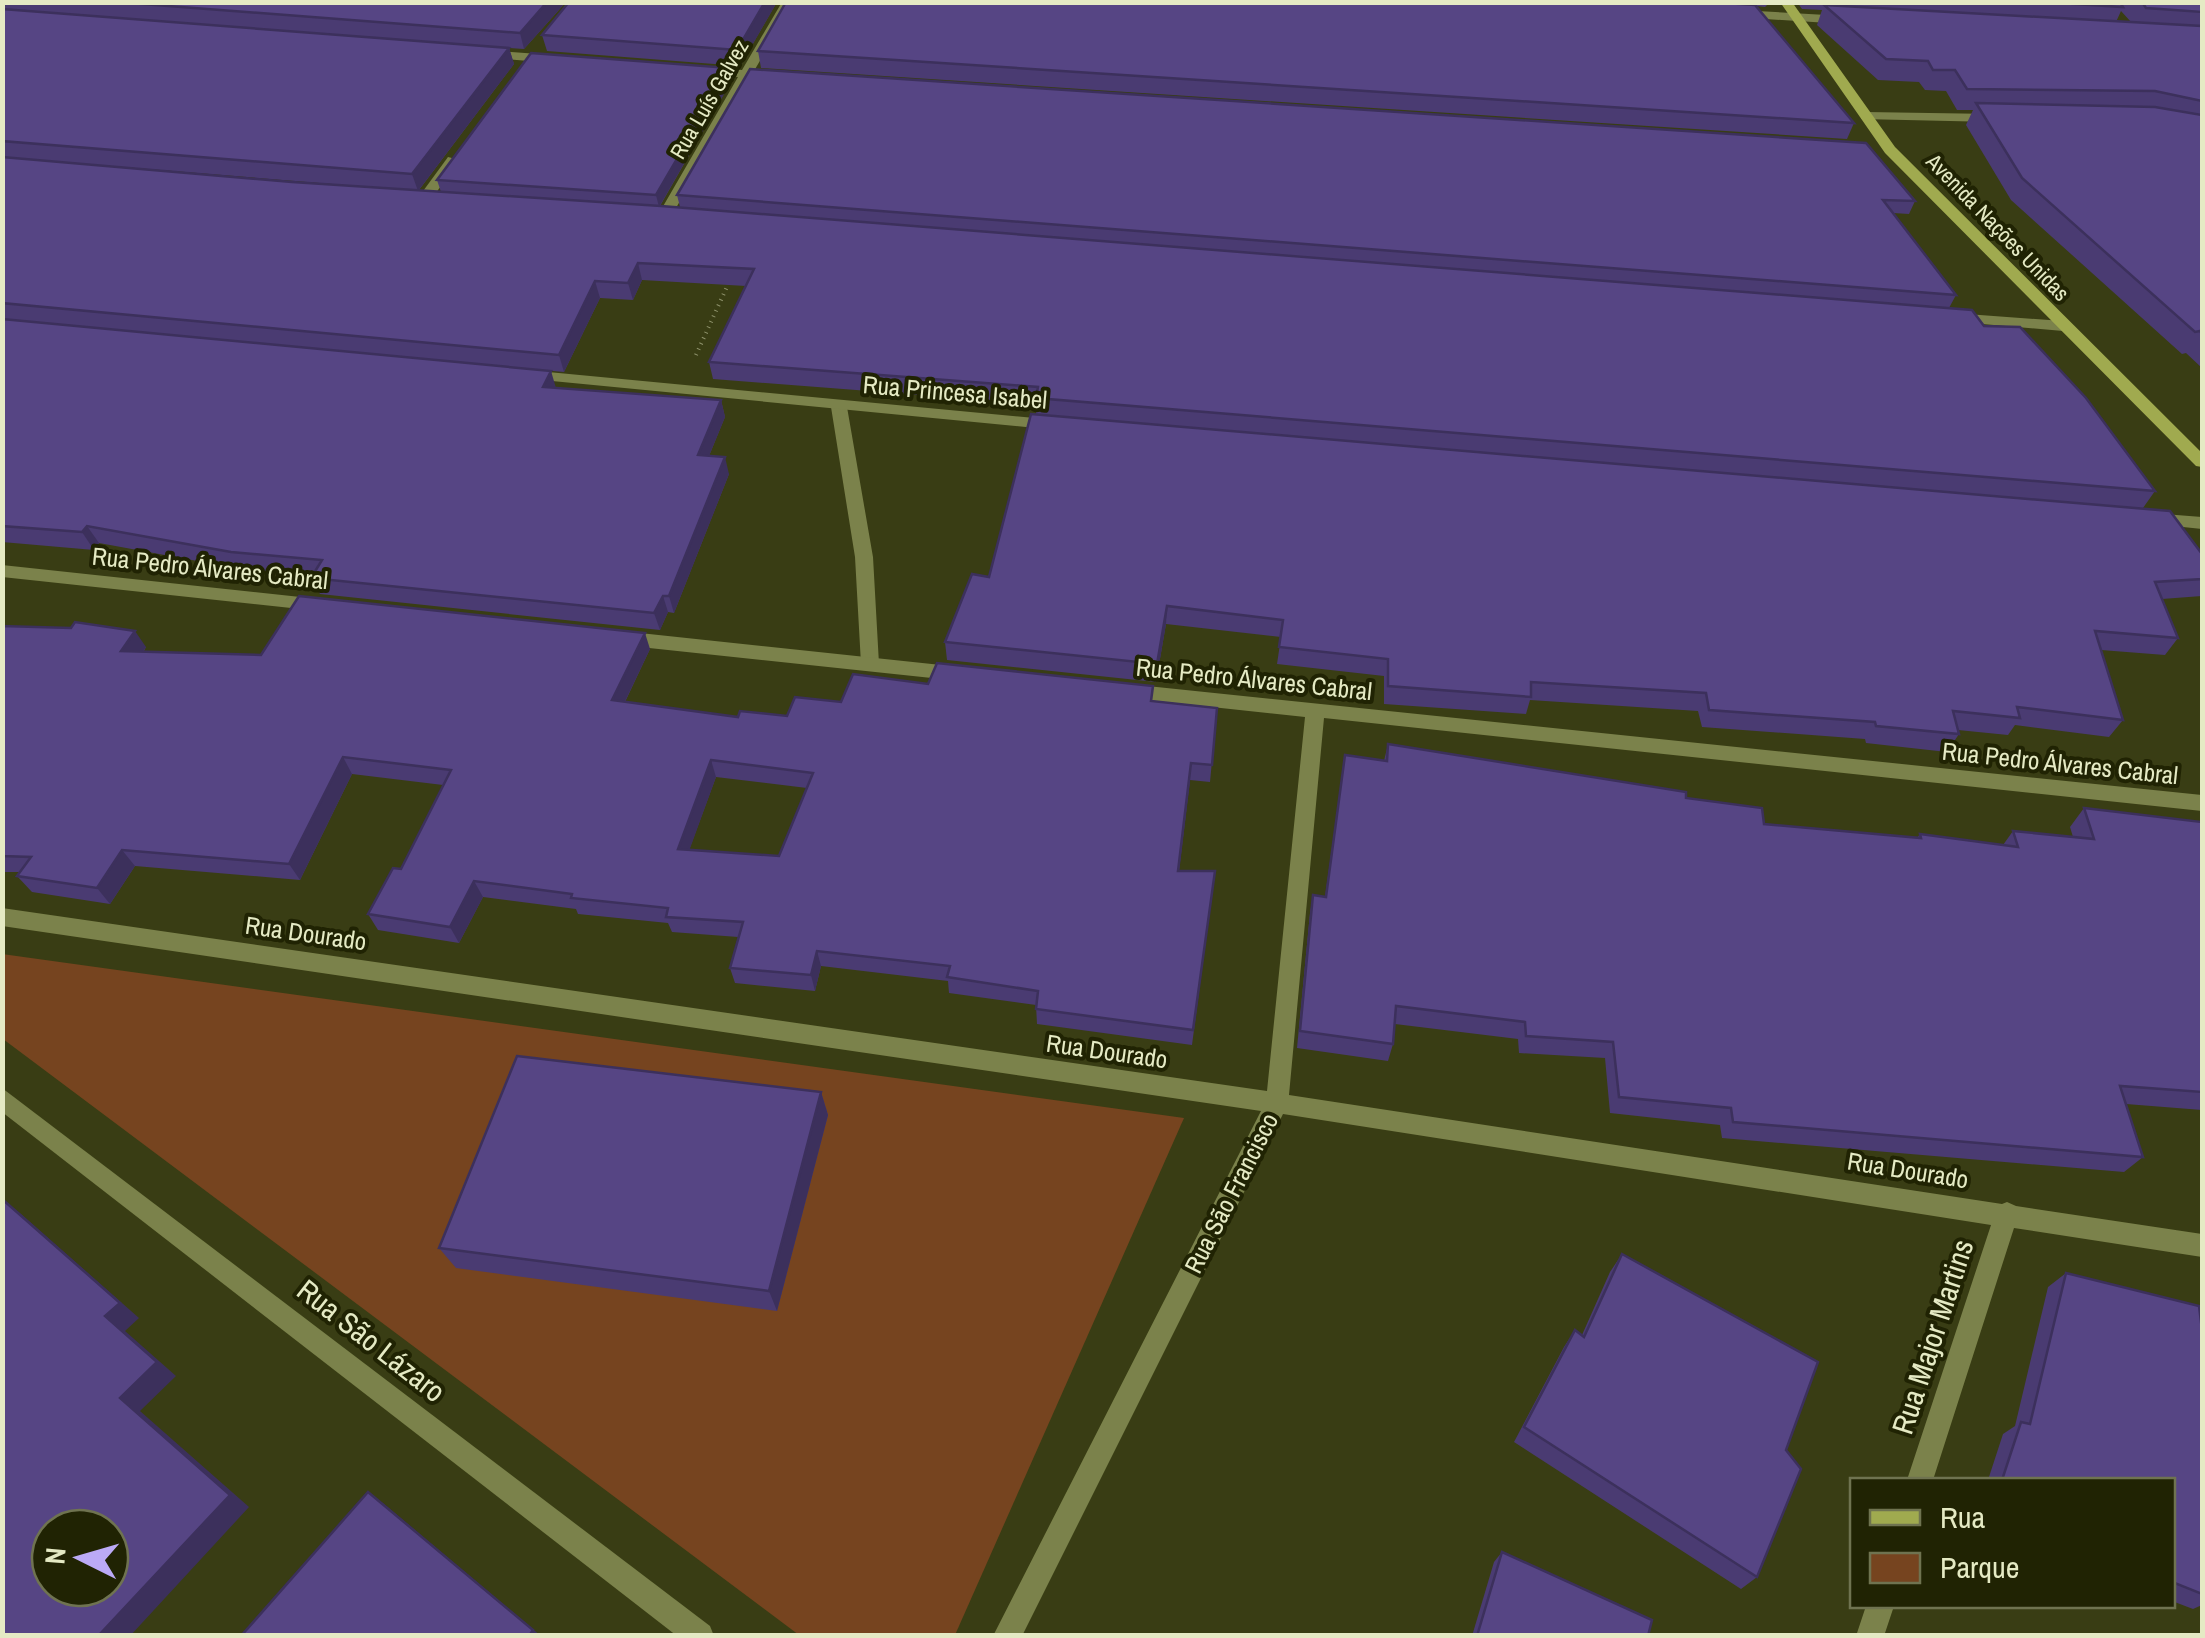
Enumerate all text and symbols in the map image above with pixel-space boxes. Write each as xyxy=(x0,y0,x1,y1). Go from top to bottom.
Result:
street label: Rua Luís Galvez xyxy=(663,34,755,164)
street label: Avenida Nações Unidas xyxy=(1919,146,2076,307)
street label: Rua Princesa Isabel xyxy=(862,367,1048,417)
street label: Rua Pedro Álvares Cabral xyxy=(90,539,330,597)
street label: Rua Pedro Álvares Cabral xyxy=(1134,650,1374,708)
street label: Rua Pedro Álvares Cabral xyxy=(1940,734,2180,792)
street label: Rua Dourado xyxy=(243,908,369,958)
street label: Rua Dourado xyxy=(1044,1026,1170,1076)
street label: Rua São Francisco xyxy=(1176,1107,1286,1279)
street label: Rua Dourado xyxy=(1845,1144,1971,1196)
street label: Rua Major Martins xyxy=(1882,1234,1982,1439)
street label: Rua São Lázaro xyxy=(289,1270,454,1411)
legend xyxy=(1850,1478,2175,1608)
text: Rua xyxy=(1940,1497,1985,1537)
north arrow xyxy=(30,1508,130,1608)
text: N xyxy=(35,1546,75,1566)
text: Parque xyxy=(1940,1547,2019,1587)

